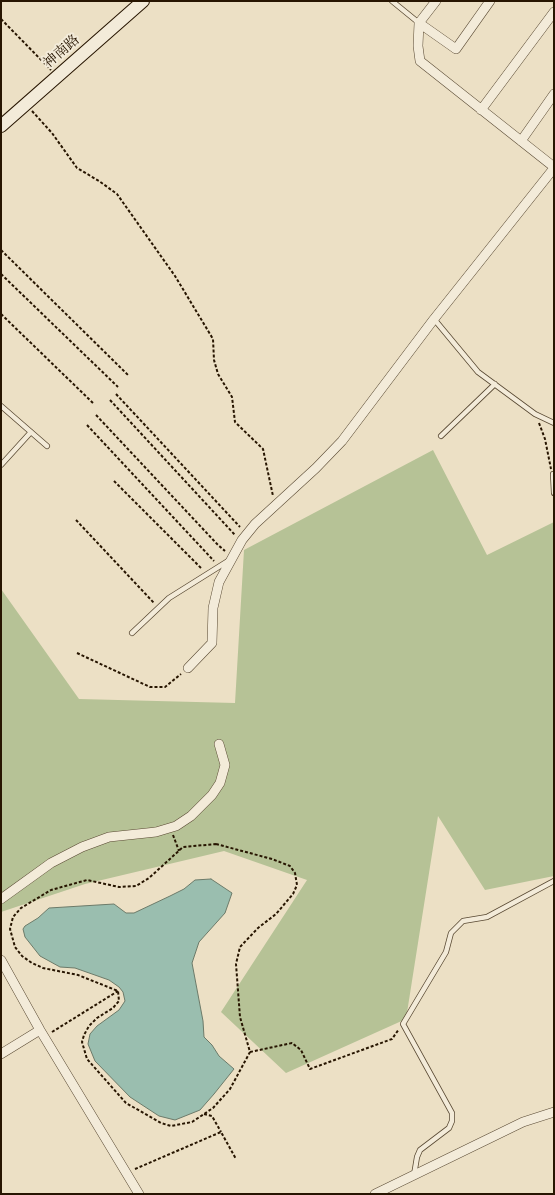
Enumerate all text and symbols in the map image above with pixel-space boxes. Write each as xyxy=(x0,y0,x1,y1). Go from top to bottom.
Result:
street label: 神南路 xyxy=(41,32,83,72)

